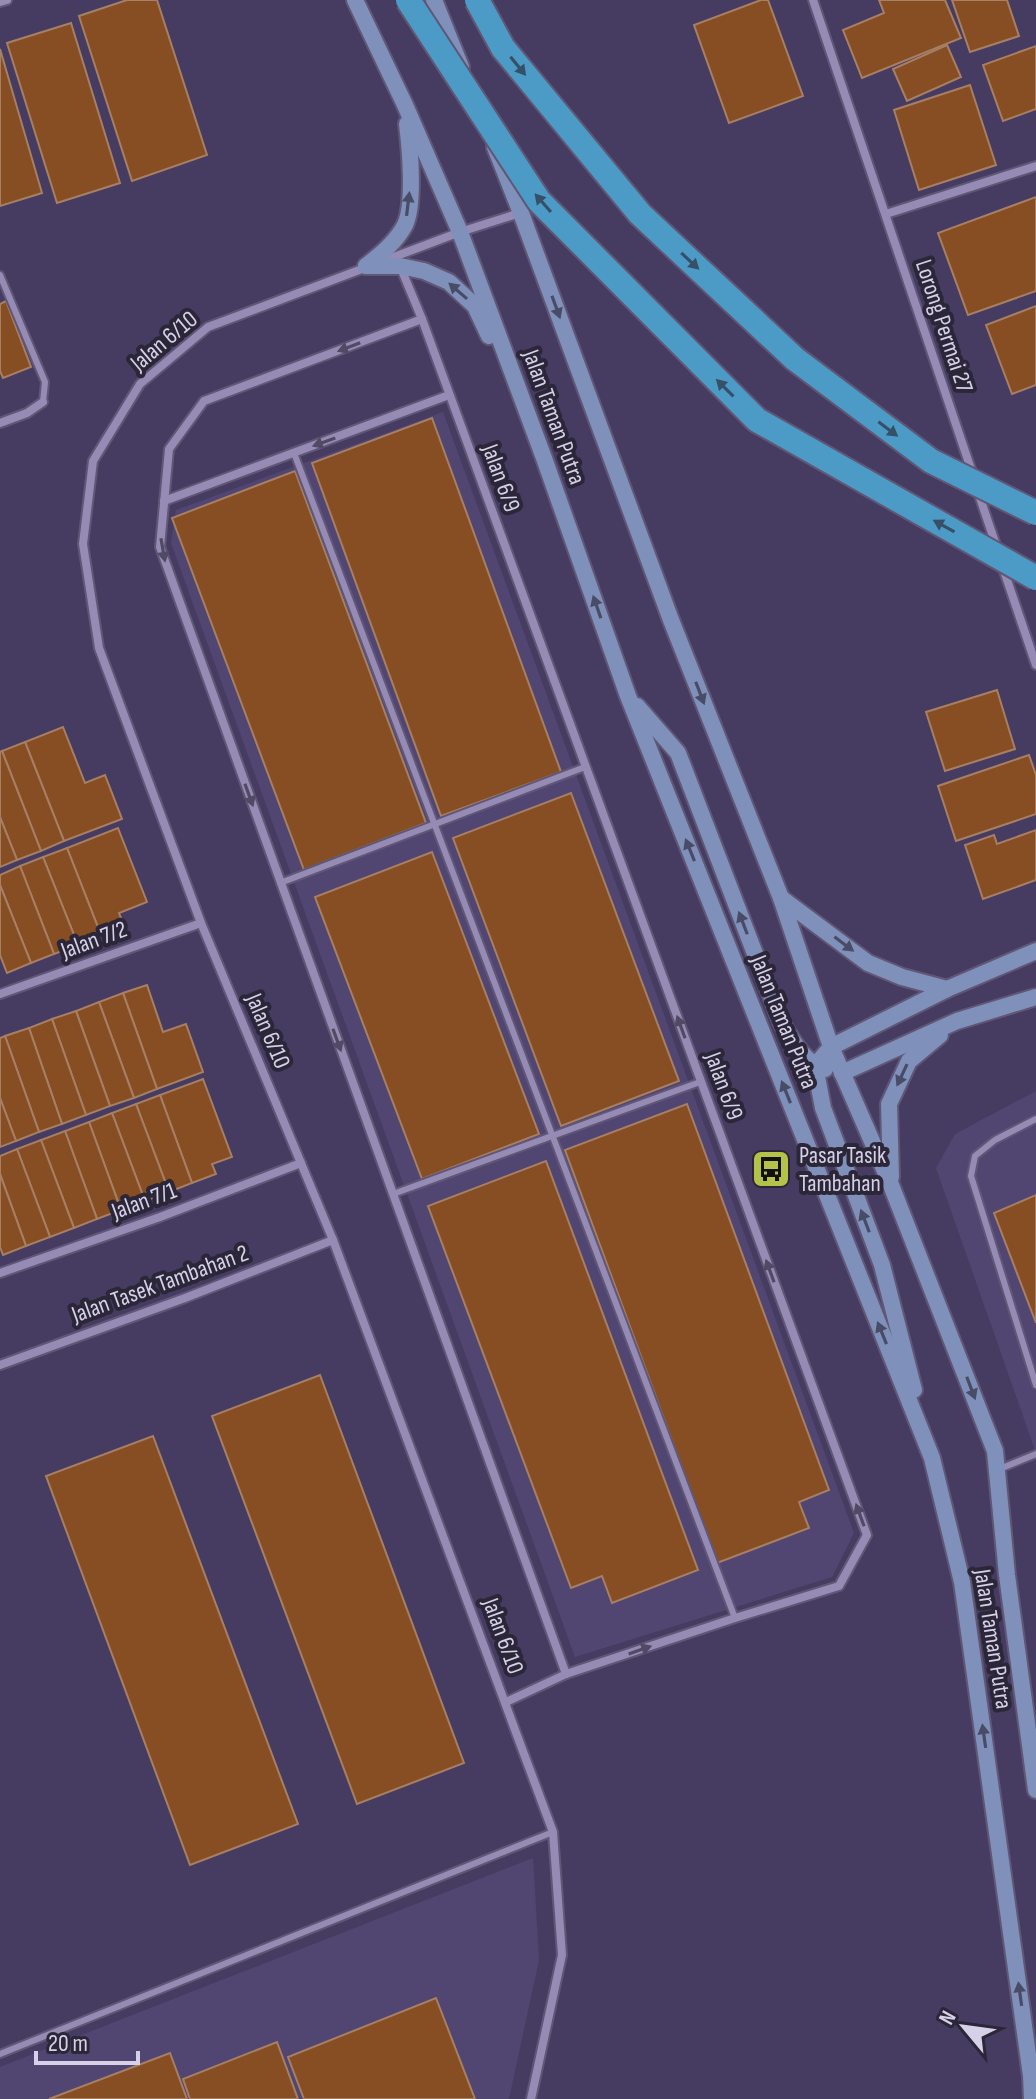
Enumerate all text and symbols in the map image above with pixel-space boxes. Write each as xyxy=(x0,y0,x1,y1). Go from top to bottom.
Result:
one-way arrow xyxy=(509,56,526,76)
one-way arrow xyxy=(402,191,415,216)
one-way arrow xyxy=(535,193,552,213)
one-way arrow xyxy=(680,251,699,269)
street label: Lorong Permai 27 xyxy=(909,256,979,396)
one-way arrow xyxy=(448,283,468,300)
one-way arrow xyxy=(550,295,563,319)
street label: Jalan 6/10 xyxy=(124,305,203,378)
one-way arrow xyxy=(337,341,361,354)
street label: Jalan Taman Putra xyxy=(516,345,592,488)
one-way arrow xyxy=(716,379,735,398)
one-way arrow xyxy=(878,420,898,436)
one-way arrow xyxy=(312,436,336,449)
street label: Jalan 6/9 xyxy=(475,439,527,516)
one-way arrow xyxy=(933,519,955,533)
one-way arrow xyxy=(158,538,170,563)
one-way arrow xyxy=(590,595,603,619)
one-way arrow xyxy=(694,681,707,705)
one-way arrow xyxy=(243,783,256,807)
one-way arrow xyxy=(683,838,696,862)
one-way arrow xyxy=(736,911,749,935)
street label: Jalan 7/2 xyxy=(56,915,131,966)
one-way arrow xyxy=(833,936,854,952)
street label: Jalan Taman Putra xyxy=(744,950,824,1093)
street label: Jalan 6/10 xyxy=(239,988,297,1073)
one-way arrow xyxy=(674,1015,686,1039)
one-way arrow xyxy=(331,1028,344,1052)
street label: Jalan 6/9 xyxy=(698,1047,750,1124)
one-way arrow xyxy=(895,1064,909,1087)
one-way arrow xyxy=(779,1080,792,1104)
place label: Pasar Tasik Tambahan xyxy=(799,1141,886,1198)
bus stop icon: Pasar Tasik Tambahan xyxy=(750,1148,792,1190)
street label: Jalan 7/1 xyxy=(107,1176,181,1226)
one-way arrow xyxy=(858,1209,871,1233)
street label: Jalan Tasek Tambahan 2 xyxy=(67,1239,252,1330)
one-way arrow xyxy=(763,1259,776,1283)
one-way arrow xyxy=(875,1321,888,1345)
one-way arrow xyxy=(965,1376,978,1400)
one-way arrow xyxy=(853,1503,866,1527)
street label: Jalan Taman Putra xyxy=(967,1566,1018,1711)
street label: Jalan 6/10 xyxy=(476,1593,530,1678)
one-way arrow xyxy=(629,1644,653,1656)
one-way arrow xyxy=(977,1723,990,1748)
one-way arrow xyxy=(1013,1981,1026,2006)
north arrow xyxy=(924,1987,1004,2067)
text: N xyxy=(933,2006,962,2030)
scale bar xyxy=(36,2015,138,2065)
text: 20 m xyxy=(48,2029,88,2058)

